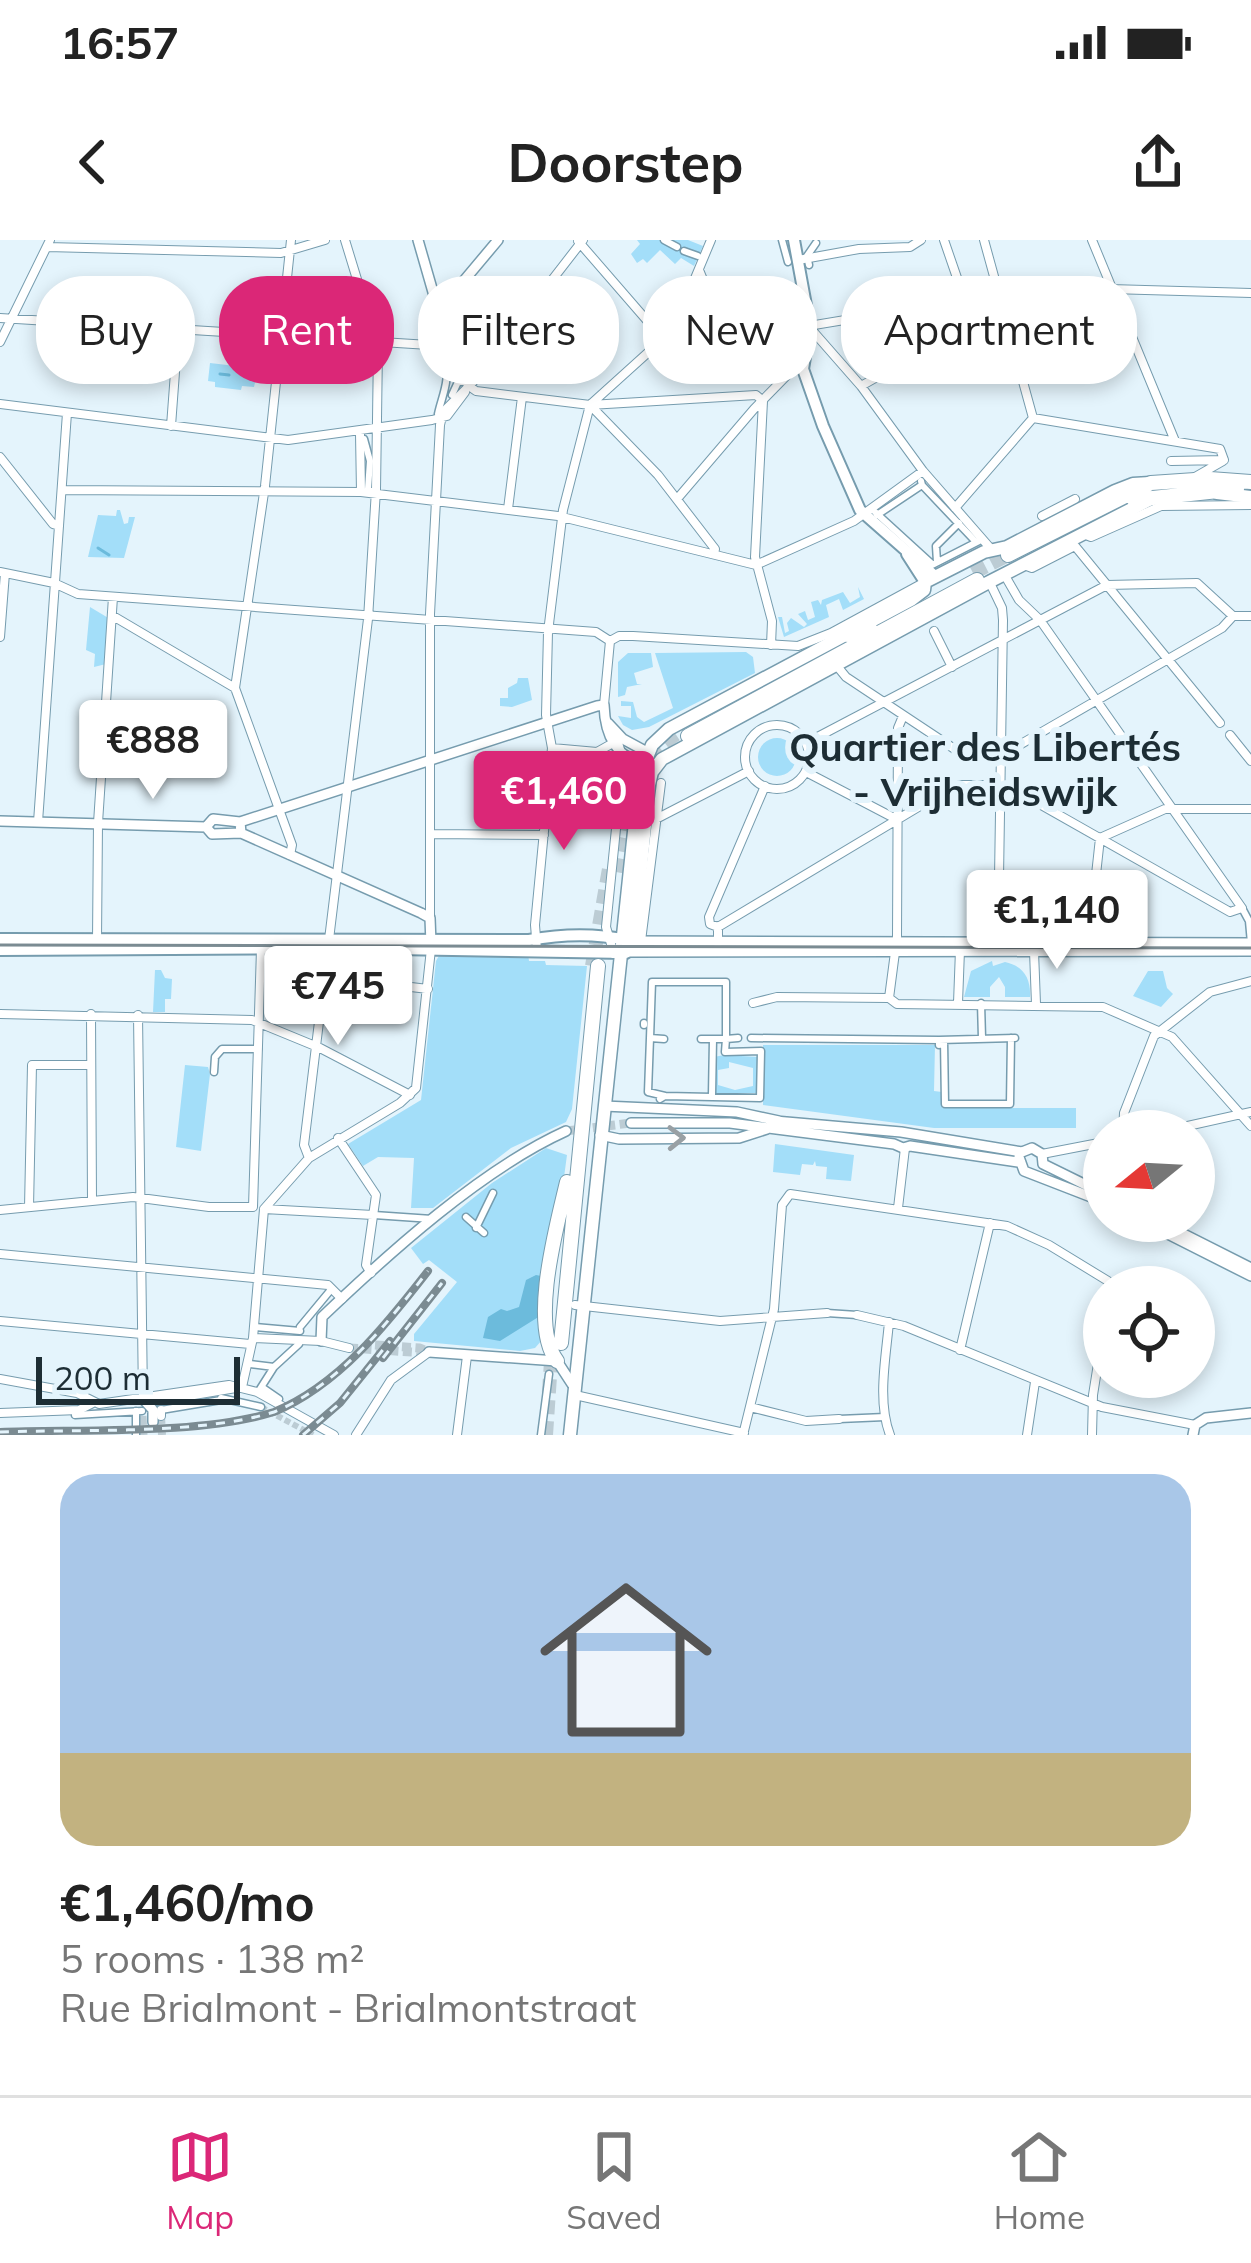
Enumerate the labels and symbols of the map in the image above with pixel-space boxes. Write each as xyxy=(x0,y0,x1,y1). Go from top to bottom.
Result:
pin: €888 xyxy=(82,700,224,802)
district label: Quartier des Libertés - Vrijheidswijk xyxy=(789,722,1181,816)
pin: €1,460 xyxy=(466,751,662,853)
pin: €1,140 xyxy=(959,870,1155,972)
pin: €745 xyxy=(267,946,409,1048)
north arrow xyxy=(1083,1110,1215,1242)
one-way arrow xyxy=(668,1125,686,1151)
scale bar xyxy=(36,1351,240,1404)

